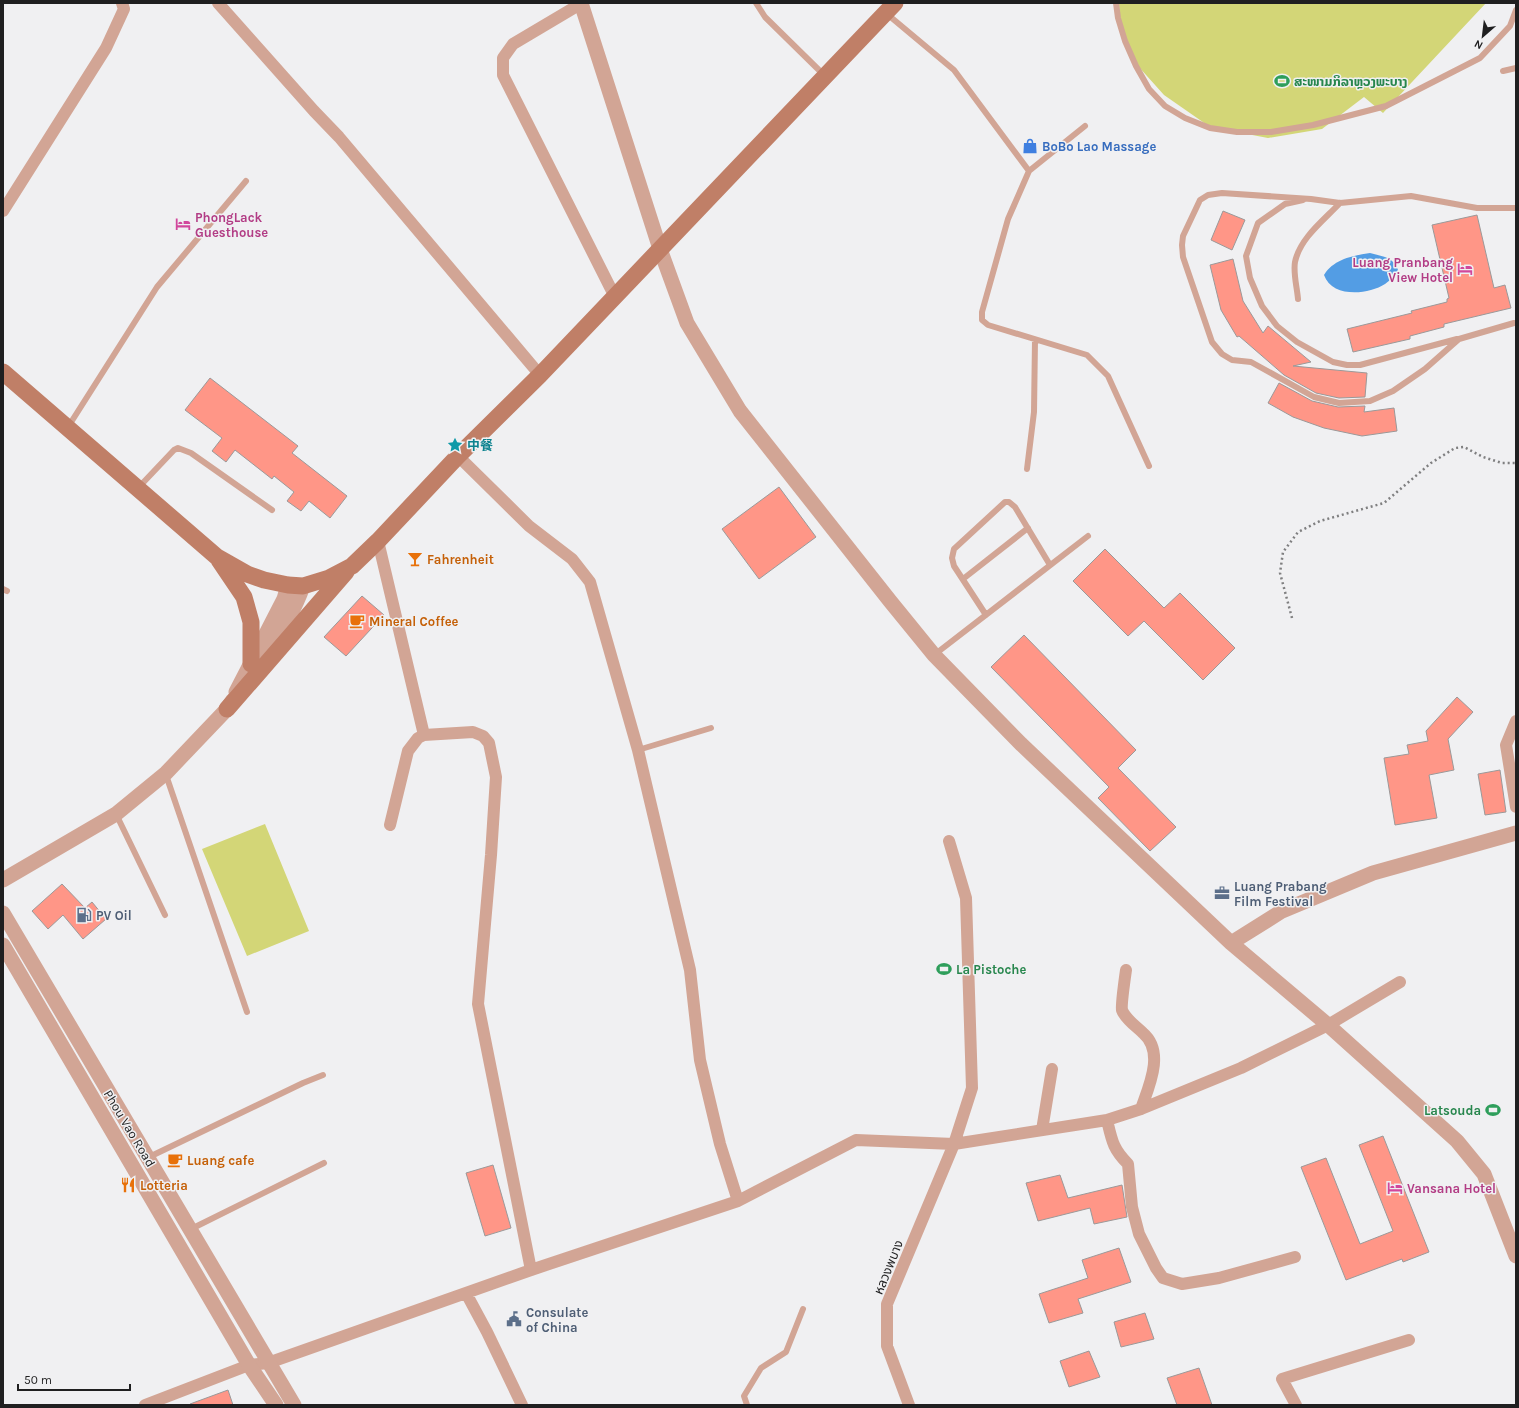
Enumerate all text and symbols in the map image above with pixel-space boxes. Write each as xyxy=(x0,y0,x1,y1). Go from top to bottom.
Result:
north arrow xyxy=(1463,16,1503,56)
text: N xyxy=(1472,37,1485,52)
sports icon: ສະໜາມກິລາຫຼວງພະບາງ xyxy=(1273,72,1291,90)
place label: ສະໜາມກິລາຫຼວງພະບາງ xyxy=(1294,74,1408,89)
shop icon: BoBo Lao Massage xyxy=(1021,137,1039,155)
place label: BoBo Lao Massage xyxy=(1042,139,1156,154)
place label: PhongLack Guesthouse xyxy=(195,210,268,240)
hotel icon: PhongLack Guesthouse xyxy=(174,215,192,233)
place label: Luang Pranbang View Hotel xyxy=(1352,255,1453,285)
hotel icon: Luang Pranbang View Hotel xyxy=(1456,260,1474,278)
place icon: 中餐 xyxy=(446,436,464,454)
place label: 中餐 xyxy=(467,438,493,453)
bar icon: Fahrenheit xyxy=(406,550,424,568)
place label: Fahrenheit xyxy=(427,552,494,567)
cafe icon: Mineral Coffee xyxy=(348,612,366,630)
place label: Mineral Coffee xyxy=(369,614,459,629)
place label: Luang Prabang Film Festival xyxy=(1234,879,1327,909)
office icon: Luang Prabang Film Festival xyxy=(1213,884,1231,902)
fuel station icon: PV Oil xyxy=(75,906,93,924)
place label: PV Oil xyxy=(96,908,132,923)
sports icon: La Pistoche xyxy=(935,960,953,978)
place label: La Pistoche xyxy=(956,962,1026,977)
street label: Phou Vao Road xyxy=(101,1087,158,1170)
sports icon: Latsouda xyxy=(1484,1101,1502,1119)
place label: Latsouda xyxy=(1424,1103,1481,1118)
cafe icon: Luang cafe xyxy=(166,1151,184,1169)
place label: Luang cafe xyxy=(187,1153,254,1168)
restaurant icon: Lotteria xyxy=(119,1176,137,1194)
place label: Lotteria xyxy=(140,1178,188,1193)
hotel icon: Vansana Hotel xyxy=(1386,1179,1404,1197)
place label: Vansana Hotel xyxy=(1407,1181,1496,1196)
street label: หลวงพบาง xyxy=(871,1238,906,1297)
place label: Consulate of China xyxy=(526,1305,588,1335)
public building icon: Consulate of China xyxy=(505,1310,523,1328)
scale bar xyxy=(18,1366,130,1392)
text: 50 m xyxy=(24,1373,52,1387)

